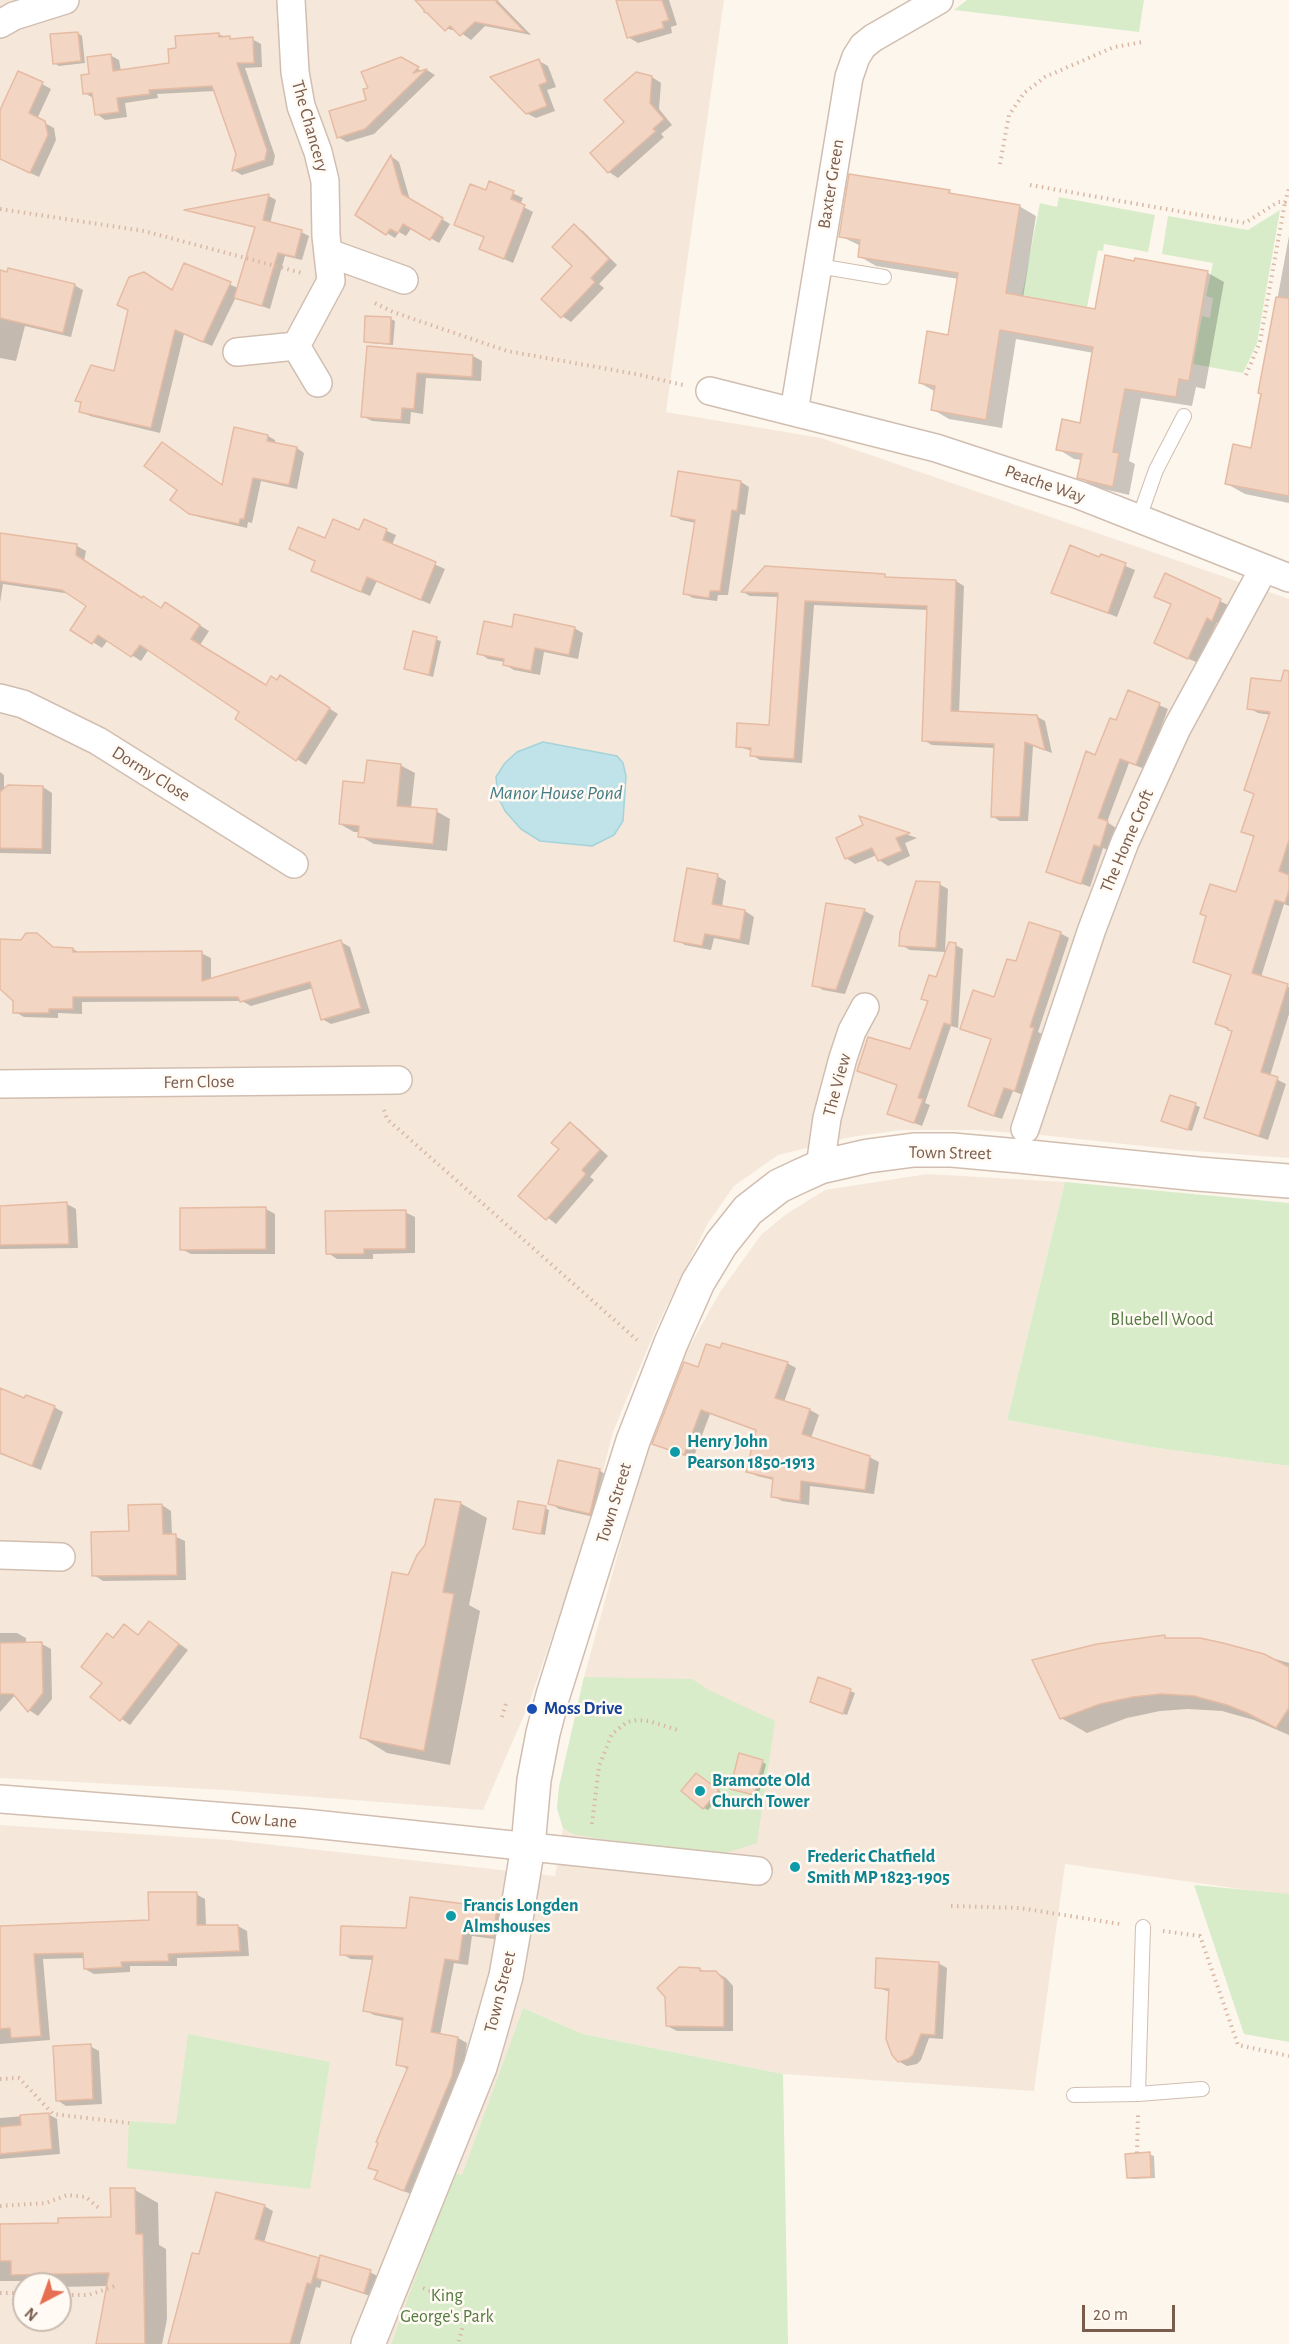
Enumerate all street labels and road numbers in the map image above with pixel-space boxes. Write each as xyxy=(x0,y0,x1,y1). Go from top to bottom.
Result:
street label: The Chancery xyxy=(287,78,333,174)
street label: Baxter Green xyxy=(813,138,849,230)
street label: Peache Way xyxy=(1002,460,1088,508)
street label: Dormy Close xyxy=(108,741,194,807)
street label: The Home Croft xyxy=(1096,786,1158,896)
street label: The View xyxy=(818,1051,856,1119)
street label: Fern Close xyxy=(163,1071,235,1093)
street label: Town Street xyxy=(908,1141,992,1165)
street label: Town Street xyxy=(592,1460,636,1546)
street label: Cow Lane xyxy=(230,1807,298,1833)
street label: Town Street xyxy=(479,1949,521,2035)

